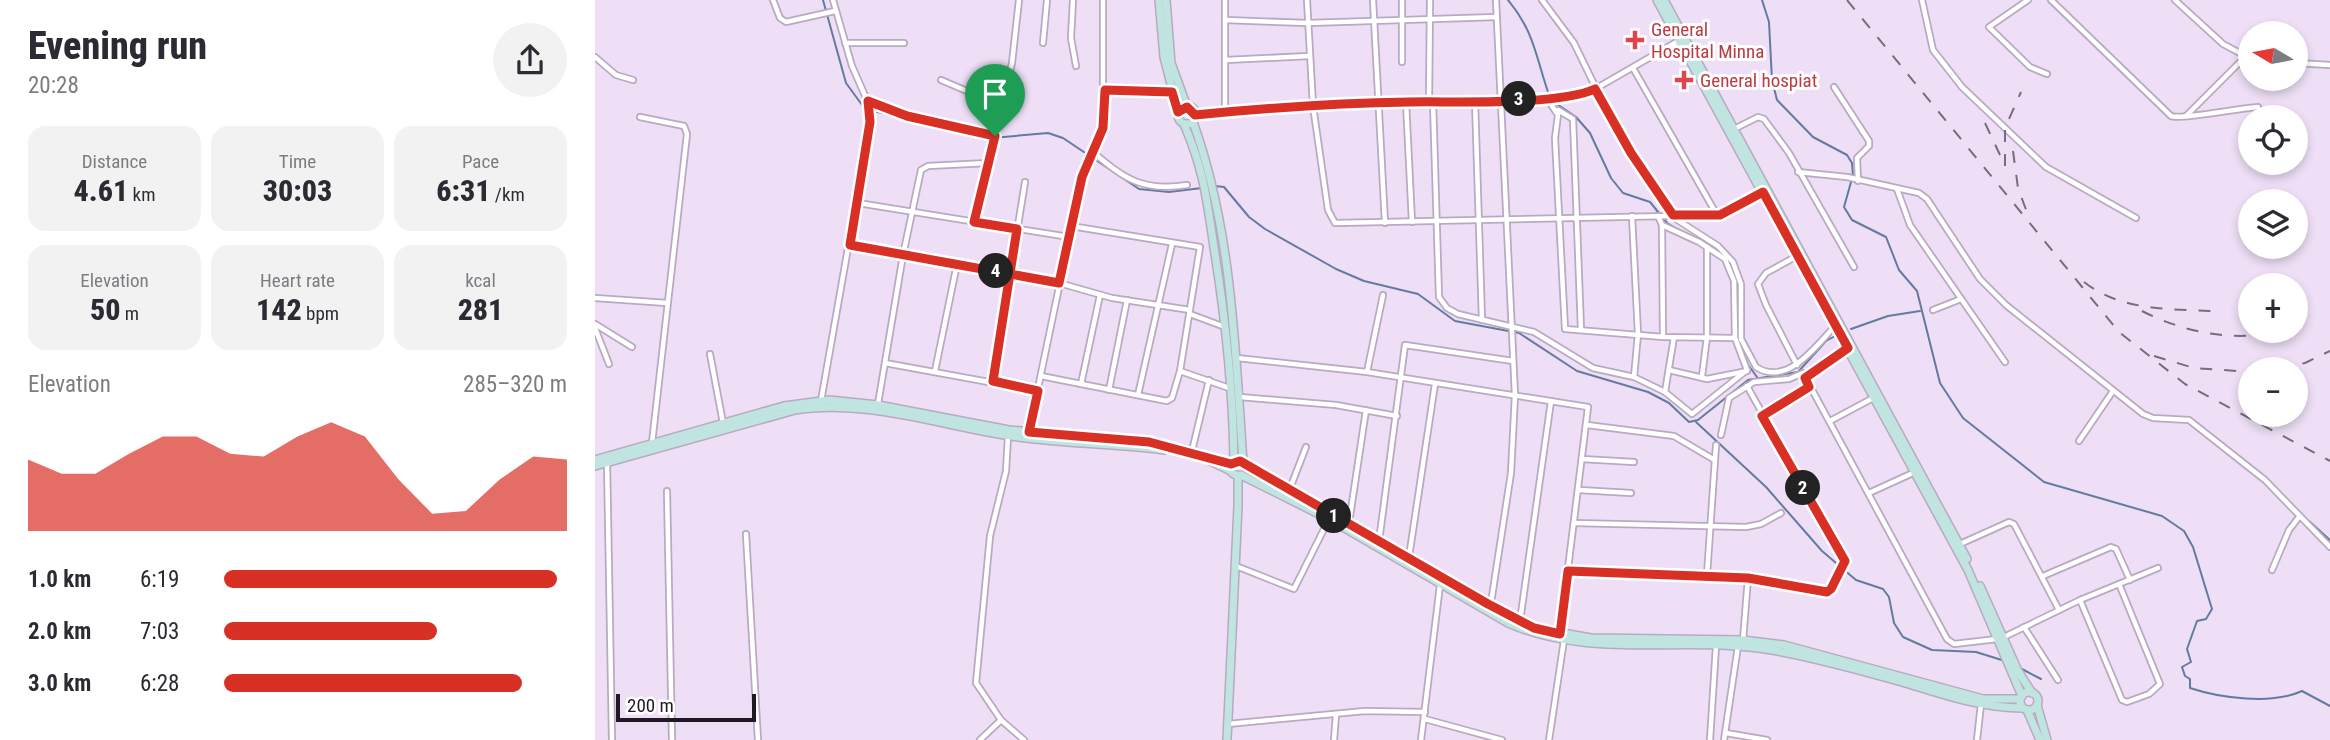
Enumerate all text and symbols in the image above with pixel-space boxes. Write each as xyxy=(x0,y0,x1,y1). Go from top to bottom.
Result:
place label: General Hospital Minna xyxy=(1651,18,1764,63)
north arrow xyxy=(2238,21,2308,91)
map controls xyxy=(2238,21,2308,427)
button: share xyxy=(493,23,567,97)
text: Evening run xyxy=(28,24,207,68)
marker: General Hospital Minna xyxy=(1625,30,1645,50)
pin xyxy=(965,64,1025,136)
place label: General hospiat xyxy=(1700,69,1817,92)
marker: General hospiat xyxy=(1674,70,1694,90)
text: 20:28 xyxy=(28,72,79,99)
icon: arrive xyxy=(976,75,1014,113)
pin: 3 xyxy=(1501,82,1537,116)
text: 3 xyxy=(1514,87,1523,110)
button: locate xyxy=(2238,105,2308,175)
text: Distance xyxy=(82,150,147,173)
text: Time xyxy=(279,150,316,173)
text: Pace xyxy=(462,150,499,173)
text: 4.61 xyxy=(74,173,128,208)
text: 30:03 xyxy=(263,173,332,208)
text: 6:31 xyxy=(436,173,490,208)
text: km xyxy=(128,183,155,206)
text: /km xyxy=(490,183,525,206)
button: layers xyxy=(2238,189,2308,259)
pin: 4 xyxy=(979,254,1013,288)
text: 4 xyxy=(991,259,1000,282)
text: Elevation xyxy=(80,269,149,292)
text: Heart rate xyxy=(260,269,335,292)
text: kcal xyxy=(465,269,496,292)
button: + xyxy=(2238,273,2308,343)
text: 50 xyxy=(90,292,120,327)
text: 142 xyxy=(256,292,302,327)
text: 281 xyxy=(458,292,503,327)
text: m xyxy=(120,302,139,325)
text: bpm xyxy=(302,302,339,325)
button: − xyxy=(2238,357,2308,427)
text: Elevation xyxy=(28,371,111,398)
text: 285–320 m xyxy=(463,371,567,398)
pin: 2 xyxy=(1785,470,1821,505)
text: 2 xyxy=(1798,476,1807,499)
pin: 1 xyxy=(1317,498,1351,534)
text: 1 xyxy=(1329,504,1338,527)
text: 1.0 km xyxy=(28,566,91,593)
text: 6:19 xyxy=(140,566,179,593)
text: 2.0 km xyxy=(28,618,91,645)
text: 7:03 xyxy=(140,618,179,645)
text: 3.0 km xyxy=(28,670,91,697)
text: 6:28 xyxy=(140,670,179,697)
scale bar xyxy=(616,691,756,723)
text: 200 m xyxy=(627,694,674,717)

